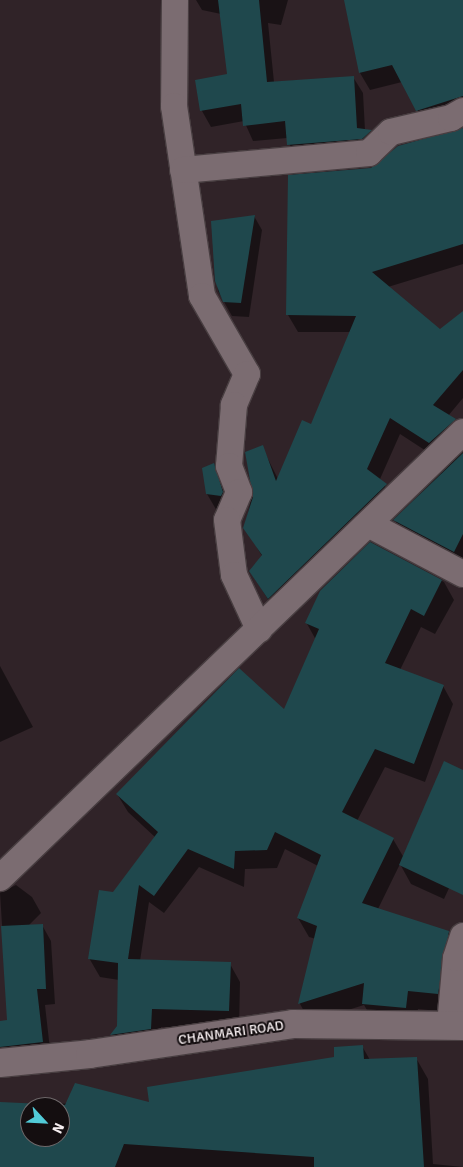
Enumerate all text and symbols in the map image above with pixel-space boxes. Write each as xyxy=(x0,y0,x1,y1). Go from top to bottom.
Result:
street label: CHANMARI ROAD xyxy=(177,1017,285,1049)
north arrow xyxy=(20,1097,70,1147)
text: N xyxy=(48,1120,68,1136)

